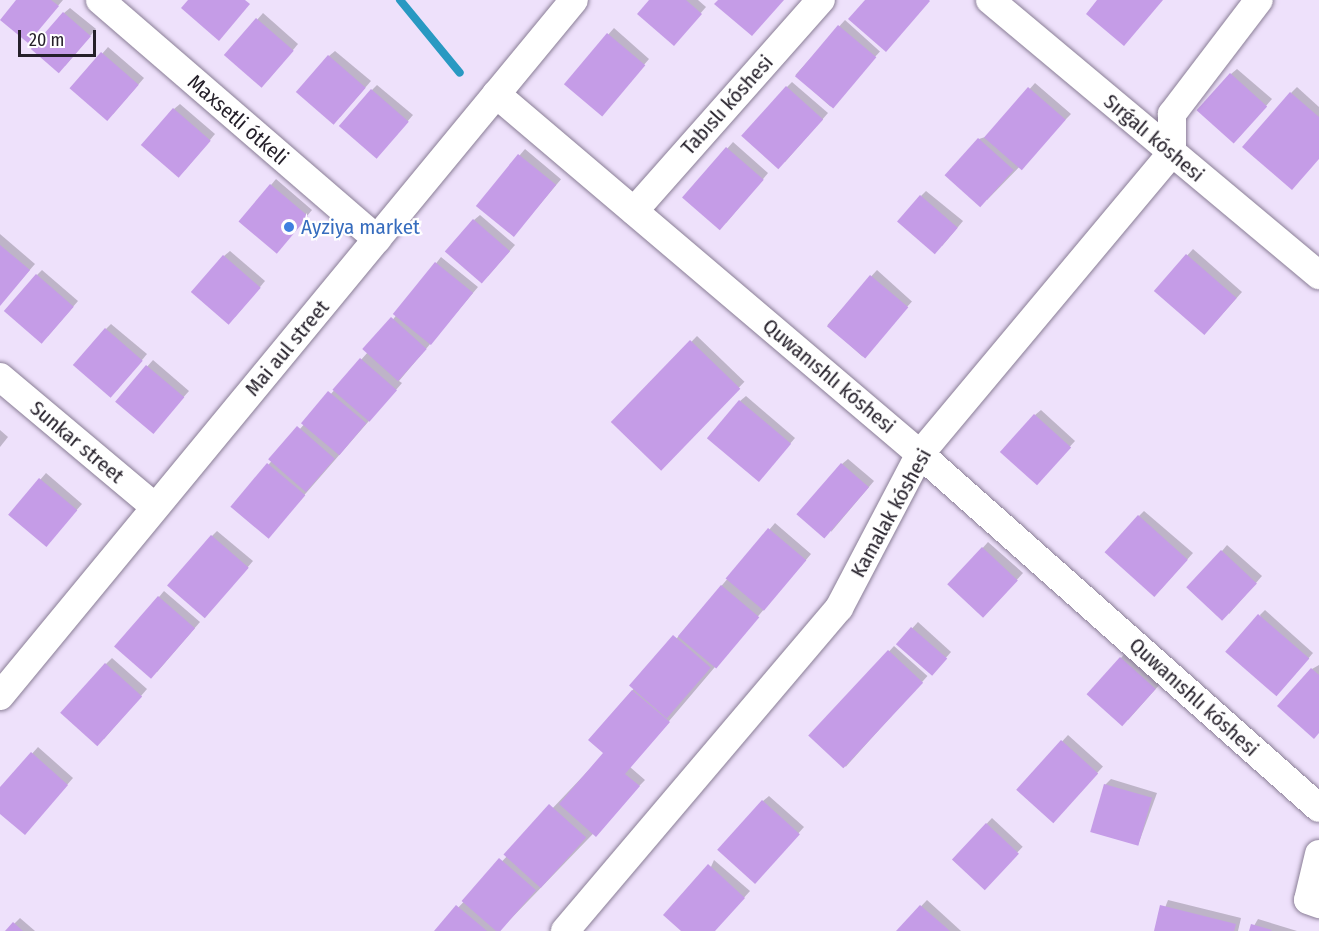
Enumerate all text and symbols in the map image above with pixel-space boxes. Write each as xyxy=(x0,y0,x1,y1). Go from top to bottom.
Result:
scale bar xyxy=(21,18,99,56)
text: 20 m xyxy=(29,29,64,51)
street label: Tabıslı kóshesi xyxy=(676,50,778,160)
street label: Maxsetli ótkeli xyxy=(183,70,293,170)
street label: Sırǵalı kóshesi xyxy=(1099,89,1209,187)
place label: Ayziya market xyxy=(301,214,420,240)
marker: Ayziya market xyxy=(282,220,296,234)
street label: Mai aul street xyxy=(240,295,334,401)
street label: Quwanıshlı kóshesi xyxy=(758,313,900,439)
street label: Sunkar street xyxy=(25,395,129,489)
street label: Kamalak kóshesi xyxy=(845,444,937,582)
street label: Quwanıshlı kóshesi xyxy=(1124,632,1264,762)

